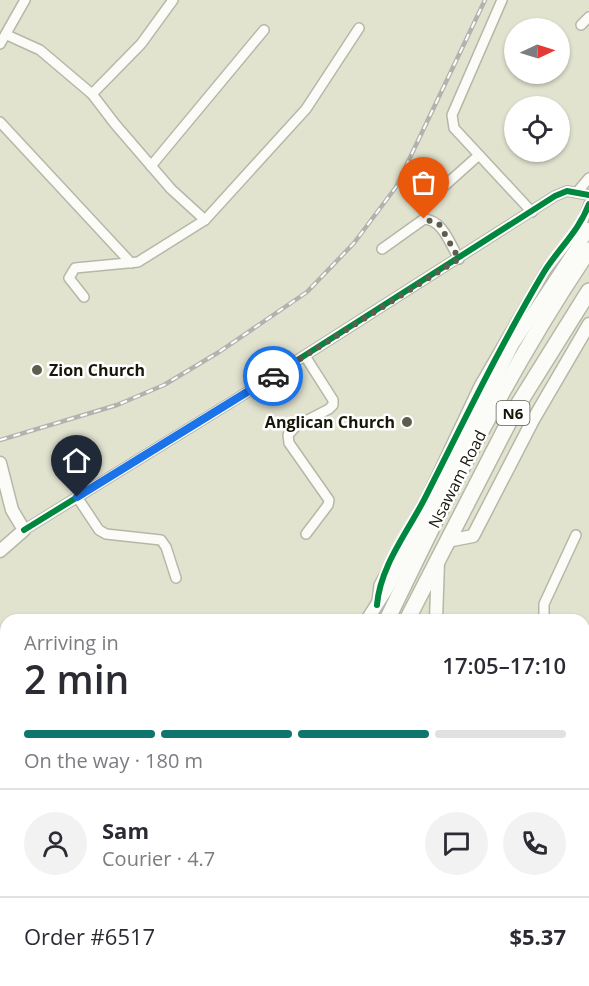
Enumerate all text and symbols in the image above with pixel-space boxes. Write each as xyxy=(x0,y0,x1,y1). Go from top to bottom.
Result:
north arrow xyxy=(504,18,570,84)
map controls xyxy=(504,18,570,162)
button: locate xyxy=(504,96,570,162)
pin xyxy=(398,157,449,219)
icon: bag xyxy=(407,166,440,199)
courier xyxy=(243,346,303,406)
place label: Zion Church xyxy=(49,359,145,381)
icon: car xyxy=(257,360,290,393)
marker: Zion Church xyxy=(30,363,44,377)
road number: N6 xyxy=(496,401,530,425)
place label: Anglican Church xyxy=(265,411,395,433)
marker: Anglican Church xyxy=(400,415,414,429)
street label: Nsawam Road xyxy=(423,426,491,532)
pin xyxy=(51,435,102,497)
icon: home xyxy=(60,444,93,477)
text: Arriving in xyxy=(24,629,119,656)
text: 17:05–17:10 xyxy=(442,650,566,680)
text: 2 min xyxy=(24,652,129,705)
text: On the way · 180 m xyxy=(24,747,203,774)
button: person xyxy=(24,812,87,875)
button: chat xyxy=(425,812,488,875)
button: phone xyxy=(503,812,566,875)
text: Sam xyxy=(102,815,149,845)
text: Courier · 4.7 xyxy=(102,845,215,872)
text: Order #6517 xyxy=(24,921,155,951)
text: $5.37 xyxy=(509,921,566,951)

